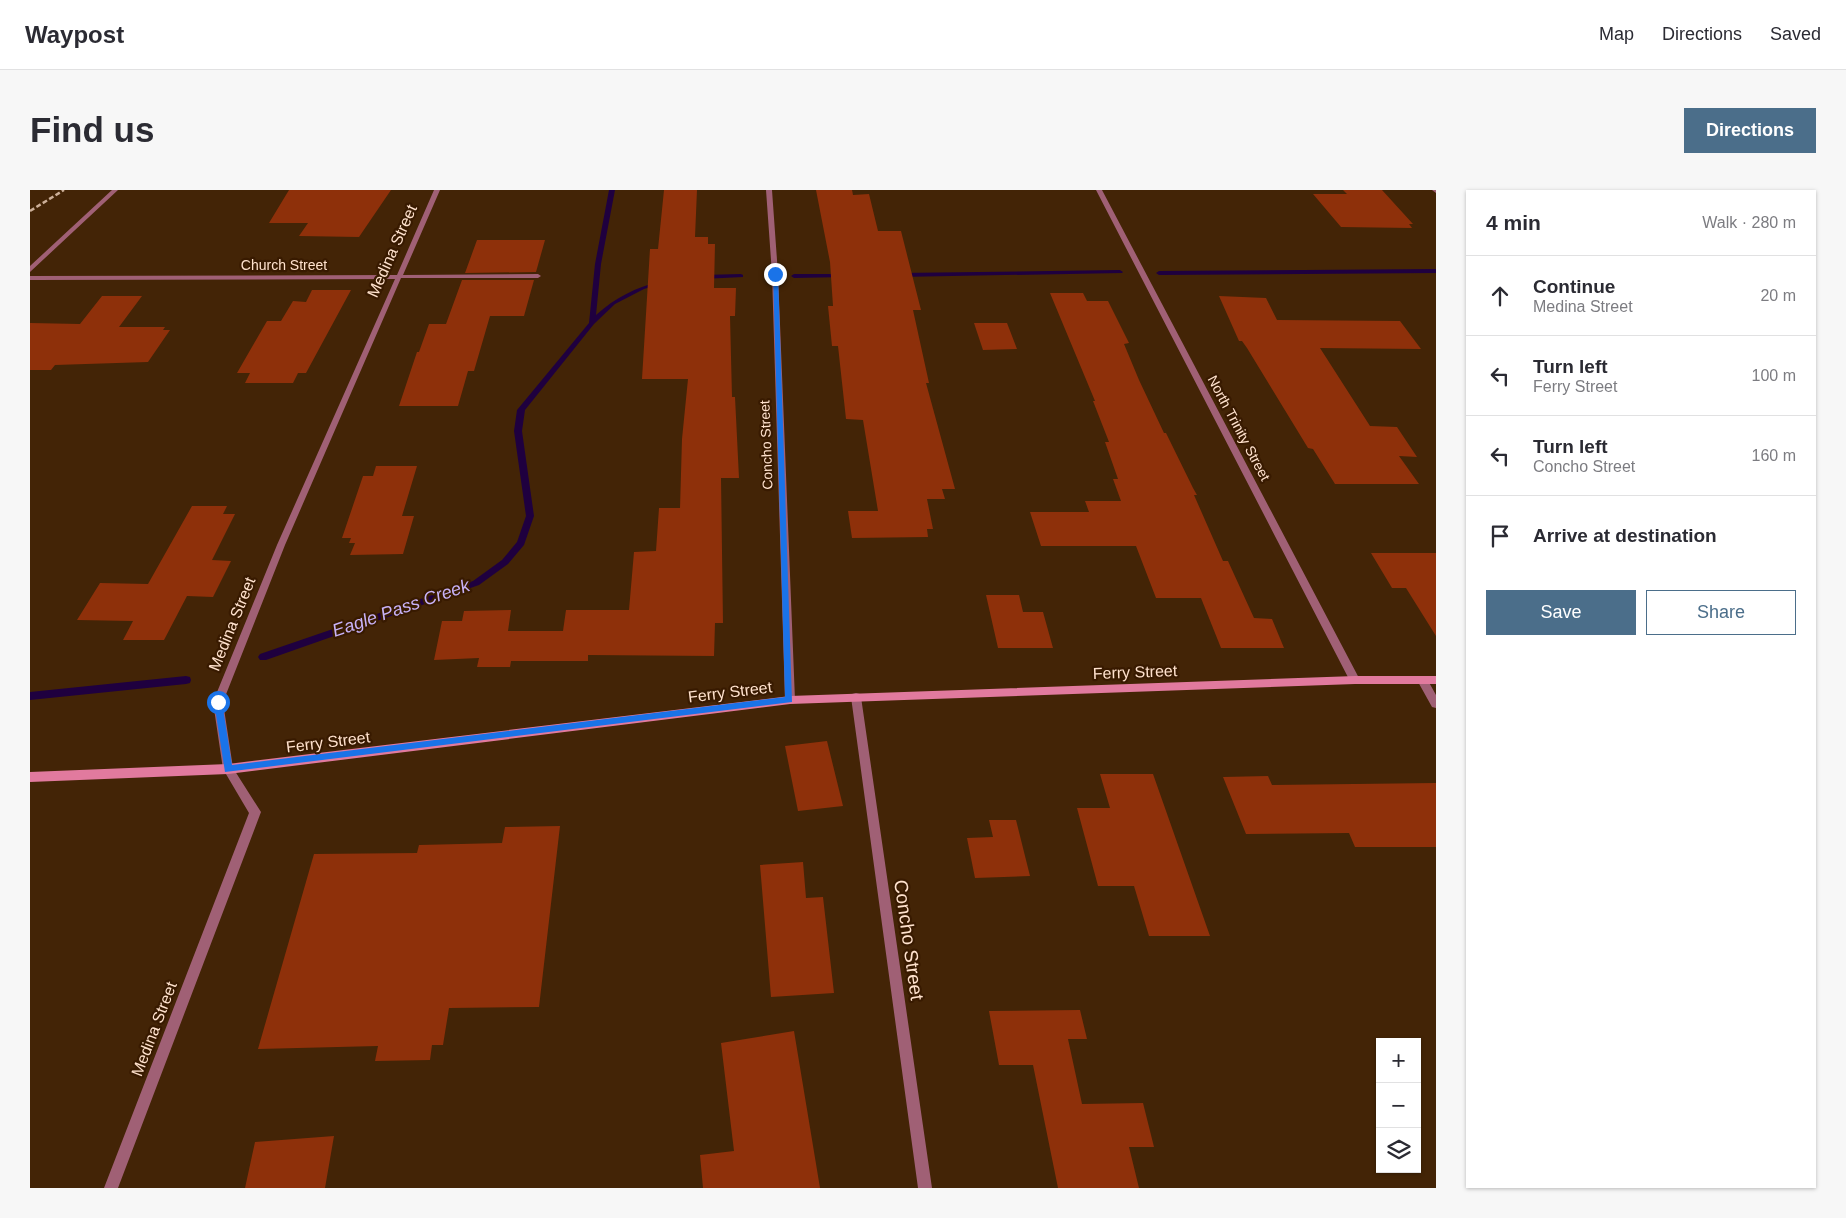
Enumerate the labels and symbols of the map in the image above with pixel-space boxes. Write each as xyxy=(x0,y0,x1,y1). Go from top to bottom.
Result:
street label: Medina Street xyxy=(364,202,420,300)
street label: Church Street xyxy=(241,257,327,273)
route end xyxy=(764,263,787,286)
street label: North Trinity Street xyxy=(1205,373,1274,483)
street label: Concho Street xyxy=(756,400,776,490)
street label: Medina Street xyxy=(205,574,259,673)
water label: Eagle Pass Creek xyxy=(330,575,473,641)
street label: Ferry Street xyxy=(1092,662,1178,682)
street label: Ferry Street xyxy=(687,678,773,706)
route start xyxy=(207,691,230,714)
street label: Ferry Street xyxy=(285,728,371,756)
street label: Concho Street xyxy=(890,878,928,1002)
street label: Medina Street xyxy=(128,979,180,1079)

